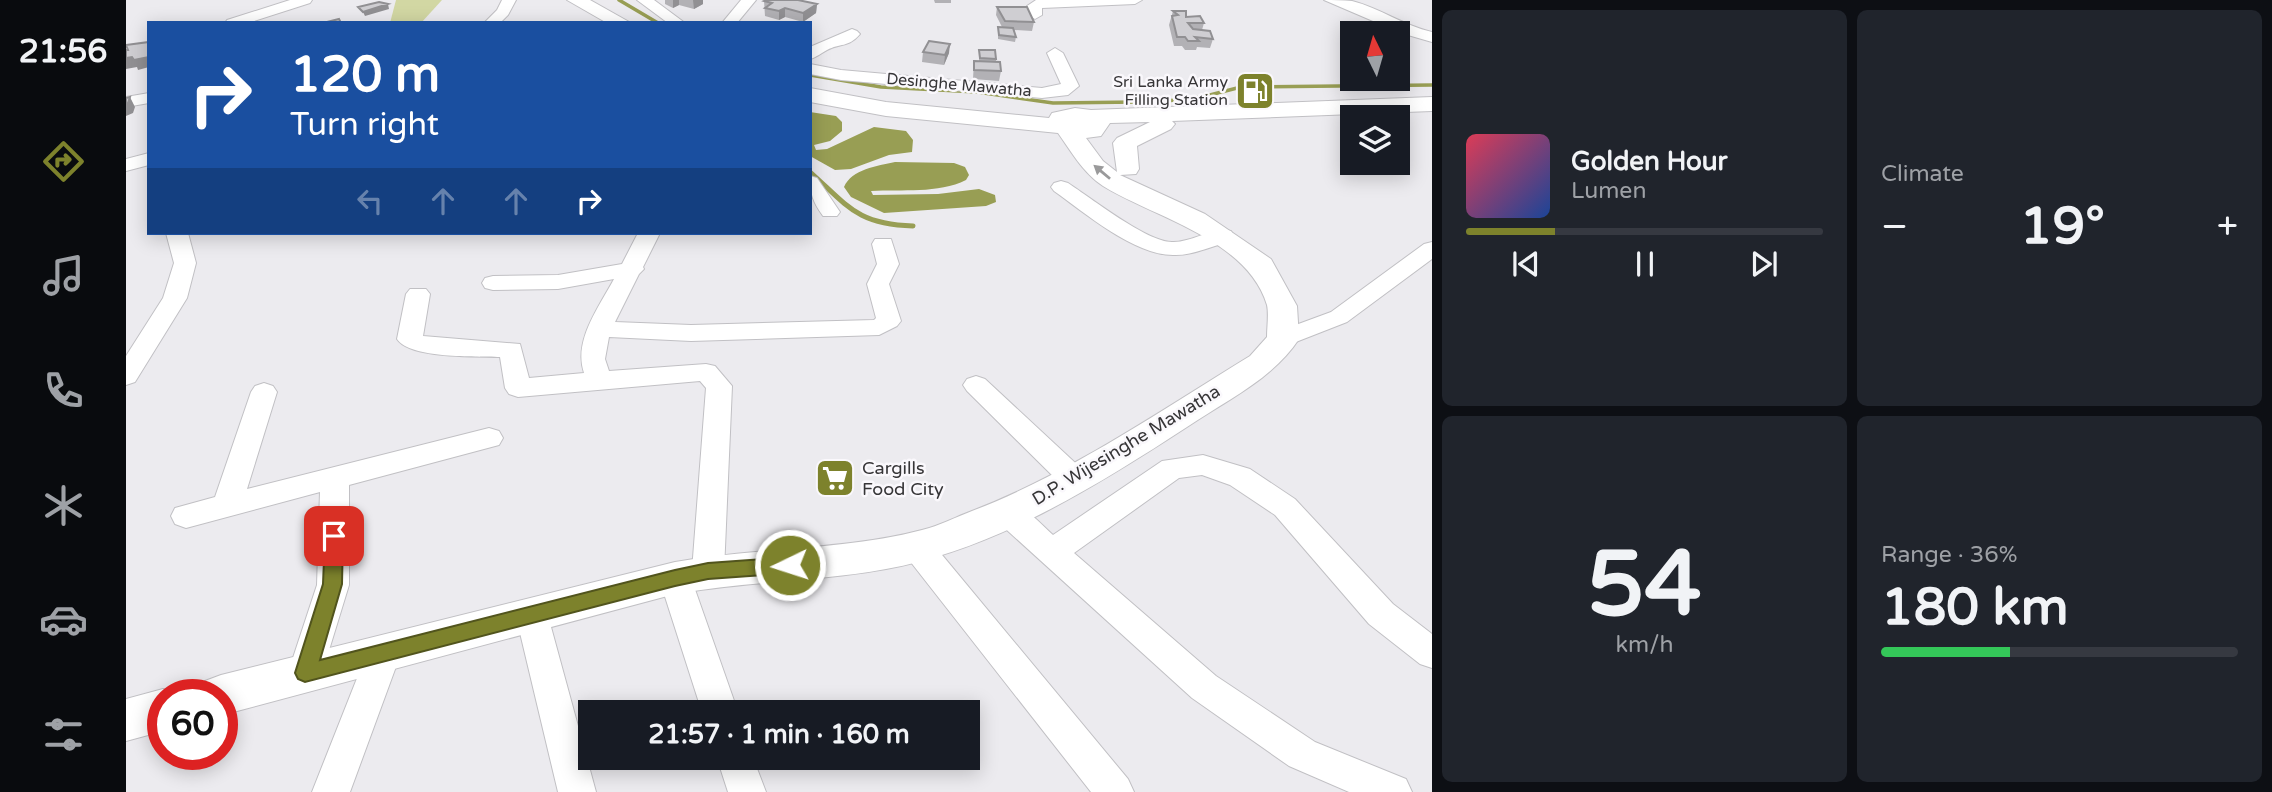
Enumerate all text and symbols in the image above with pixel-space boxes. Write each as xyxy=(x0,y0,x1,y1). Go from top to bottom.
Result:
north arrow xyxy=(1340,21,1410,91)
map controls xyxy=(1340,21,1410,175)
text: 21:56 xyxy=(19,33,107,71)
text: 120 m xyxy=(290,46,440,105)
icon: right xyxy=(175,49,266,140)
street label: Desinghe Mawatha xyxy=(886,69,1032,101)
fuel station icon: Sri Lanka Army Filling Station xyxy=(1234,70,1276,112)
place label: Sri Lanka Army Filling Station xyxy=(1113,72,1228,110)
button: layers xyxy=(1340,105,1410,175)
text: Turn right xyxy=(290,106,439,144)
icon: directions xyxy=(39,137,88,186)
text: Golden Hour xyxy=(1571,146,1728,177)
text: Climate xyxy=(1881,160,1964,188)
one-way arrow xyxy=(1094,165,1111,180)
text: Lumen xyxy=(1571,177,1646,205)
icon: left xyxy=(351,182,389,220)
icon: ahead xyxy=(424,182,462,220)
icon: ahead xyxy=(497,182,535,220)
icon: right xyxy=(570,182,608,220)
text: 19° xyxy=(2020,195,2105,258)
text: − xyxy=(1881,204,1908,250)
text: + xyxy=(2217,204,2238,250)
icon: previous xyxy=(1507,245,1545,283)
icon: pause xyxy=(1626,245,1664,283)
icon: next xyxy=(1745,245,1783,283)
icon: music xyxy=(39,251,88,300)
icon: phone xyxy=(39,366,88,415)
street label: D.P. Wijesinghe Mawatha xyxy=(1028,380,1224,510)
supermarket icon: Cargills Food City xyxy=(814,457,856,499)
place label: Cargills Food City xyxy=(862,457,944,500)
icon: climate xyxy=(39,481,88,530)
pin xyxy=(304,506,364,566)
icon: arrive xyxy=(315,517,353,555)
position arrow xyxy=(753,528,827,602)
text: 54 xyxy=(1587,530,1702,640)
text: Range · 36% xyxy=(1881,541,2017,569)
text: 180 km xyxy=(1881,576,2069,639)
icon: car xyxy=(39,595,88,644)
text: km/h xyxy=(1616,631,1673,659)
speed limit sign: 60 xyxy=(147,679,238,770)
icon: filters xyxy=(39,710,88,759)
text: 21:57 · 1 min · 160 m xyxy=(648,719,910,750)

